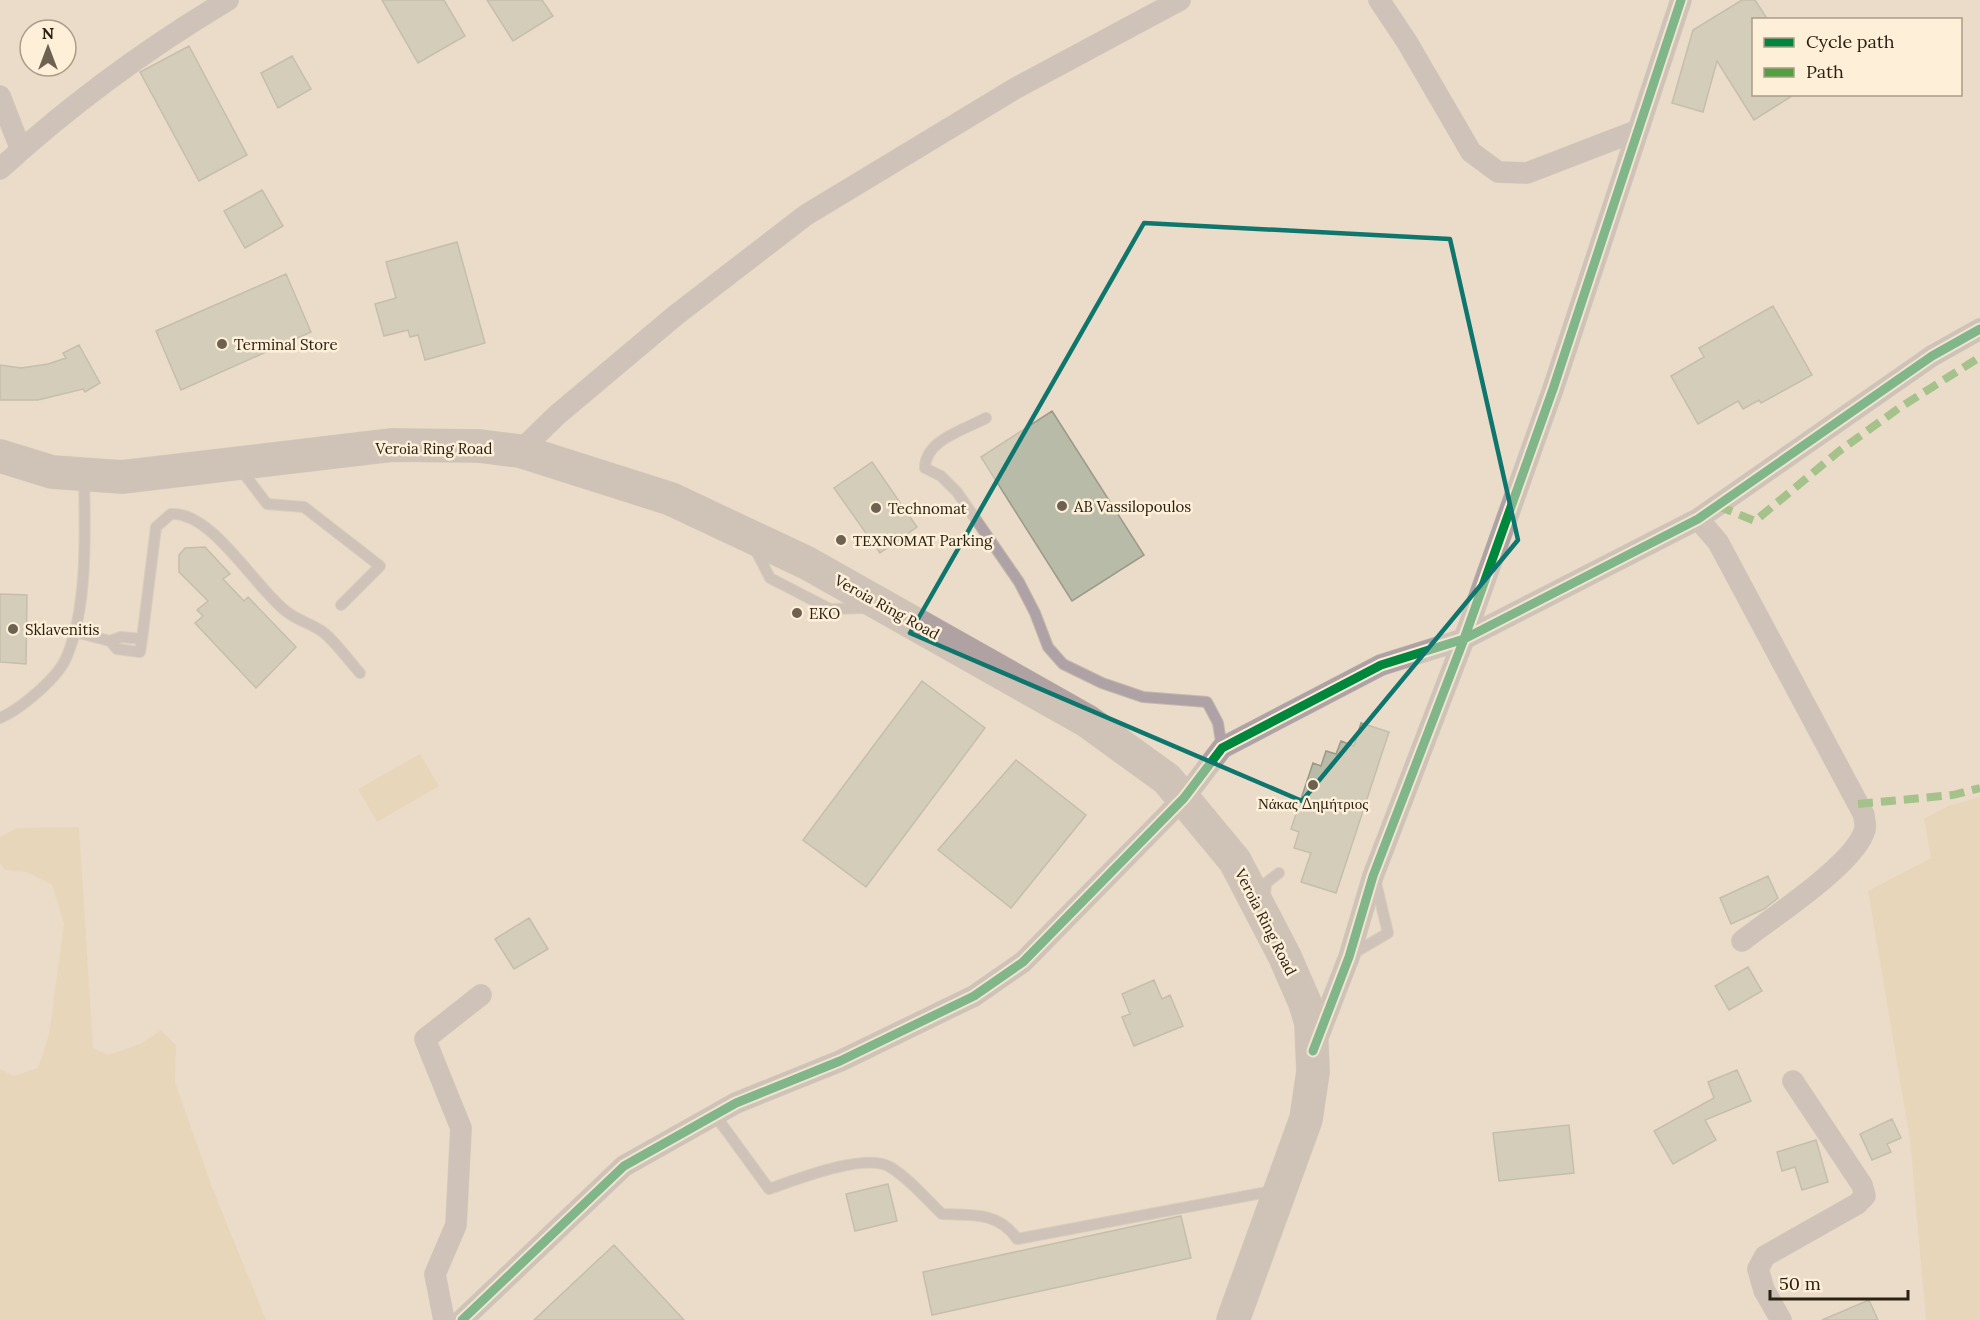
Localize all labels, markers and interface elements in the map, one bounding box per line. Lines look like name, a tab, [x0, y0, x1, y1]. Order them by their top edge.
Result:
north arrow	[18, 18, 78, 78]
legend	[1752, 18, 1962, 96]
text: N	[42, 23, 54, 43]
text: Cycle path	[1806, 30, 1895, 53]
text: Path	[1806, 60, 1844, 83]
place label: Terminal Store	[234, 335, 338, 354]
marker: Terminal Store	[215, 337, 229, 351]
street label: Verοia Ring Road	[374, 439, 493, 458]
place label: AB Vassilopoulos	[1073, 497, 1191, 516]
place label: Technomat	[888, 499, 967, 518]
marker: AB Vassilopoulos	[1055, 499, 1069, 513]
marker: Technomat	[869, 501, 883, 515]
place label: ΤΕΧΝΟΜΑΤ Parking	[853, 531, 993, 550]
marker: ΤΕΧΝΟΜΑΤ Parking	[834, 533, 848, 547]
street label: Verοia Ring Road	[830, 570, 943, 644]
place label: EKO	[809, 604, 840, 623]
marker: EKO	[790, 606, 804, 620]
place label: Sklavenitis	[25, 620, 99, 639]
marker: Sklavenitis	[6, 622, 20, 636]
marker: Νάκας Δημήτριος	[1306, 778, 1320, 792]
place label: Νάκας Δημήτριος	[1258, 794, 1368, 813]
street label: Verοia Ring Road	[1231, 865, 1301, 978]
scale bar	[1770, 1263, 1908, 1301]
text: 50 m	[1779, 1272, 1821, 1295]

